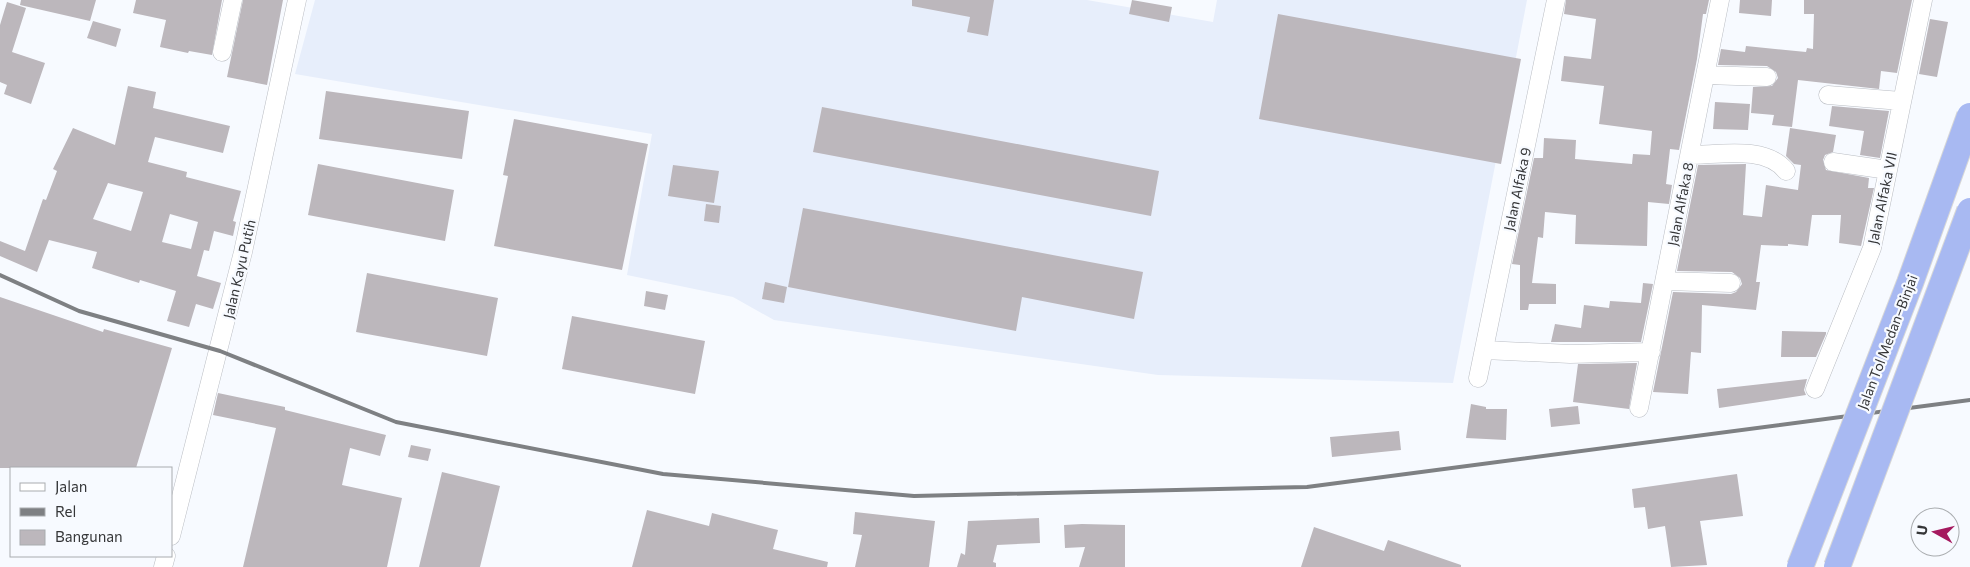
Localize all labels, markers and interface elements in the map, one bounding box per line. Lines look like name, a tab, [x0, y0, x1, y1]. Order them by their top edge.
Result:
street label: Jalan Alfaka 9	[1500, 146, 1534, 232]
street label: Jalan Alfaka VII	[1864, 150, 1900, 246]
street label: Jalan Alfaka 8	[1664, 161, 1696, 247]
street label: Jalan Kayu Putih	[219, 218, 259, 320]
street label: Jalan Tol Medan–Binjai	[1853, 272, 1921, 412]
legend	[10, 467, 172, 557]
text: Jalan	[55, 477, 87, 495]
text: Rel	[55, 502, 76, 520]
north arrow	[1910, 507, 1960, 557]
text: U	[1913, 524, 1931, 536]
text: Bangunan	[55, 527, 123, 545]

